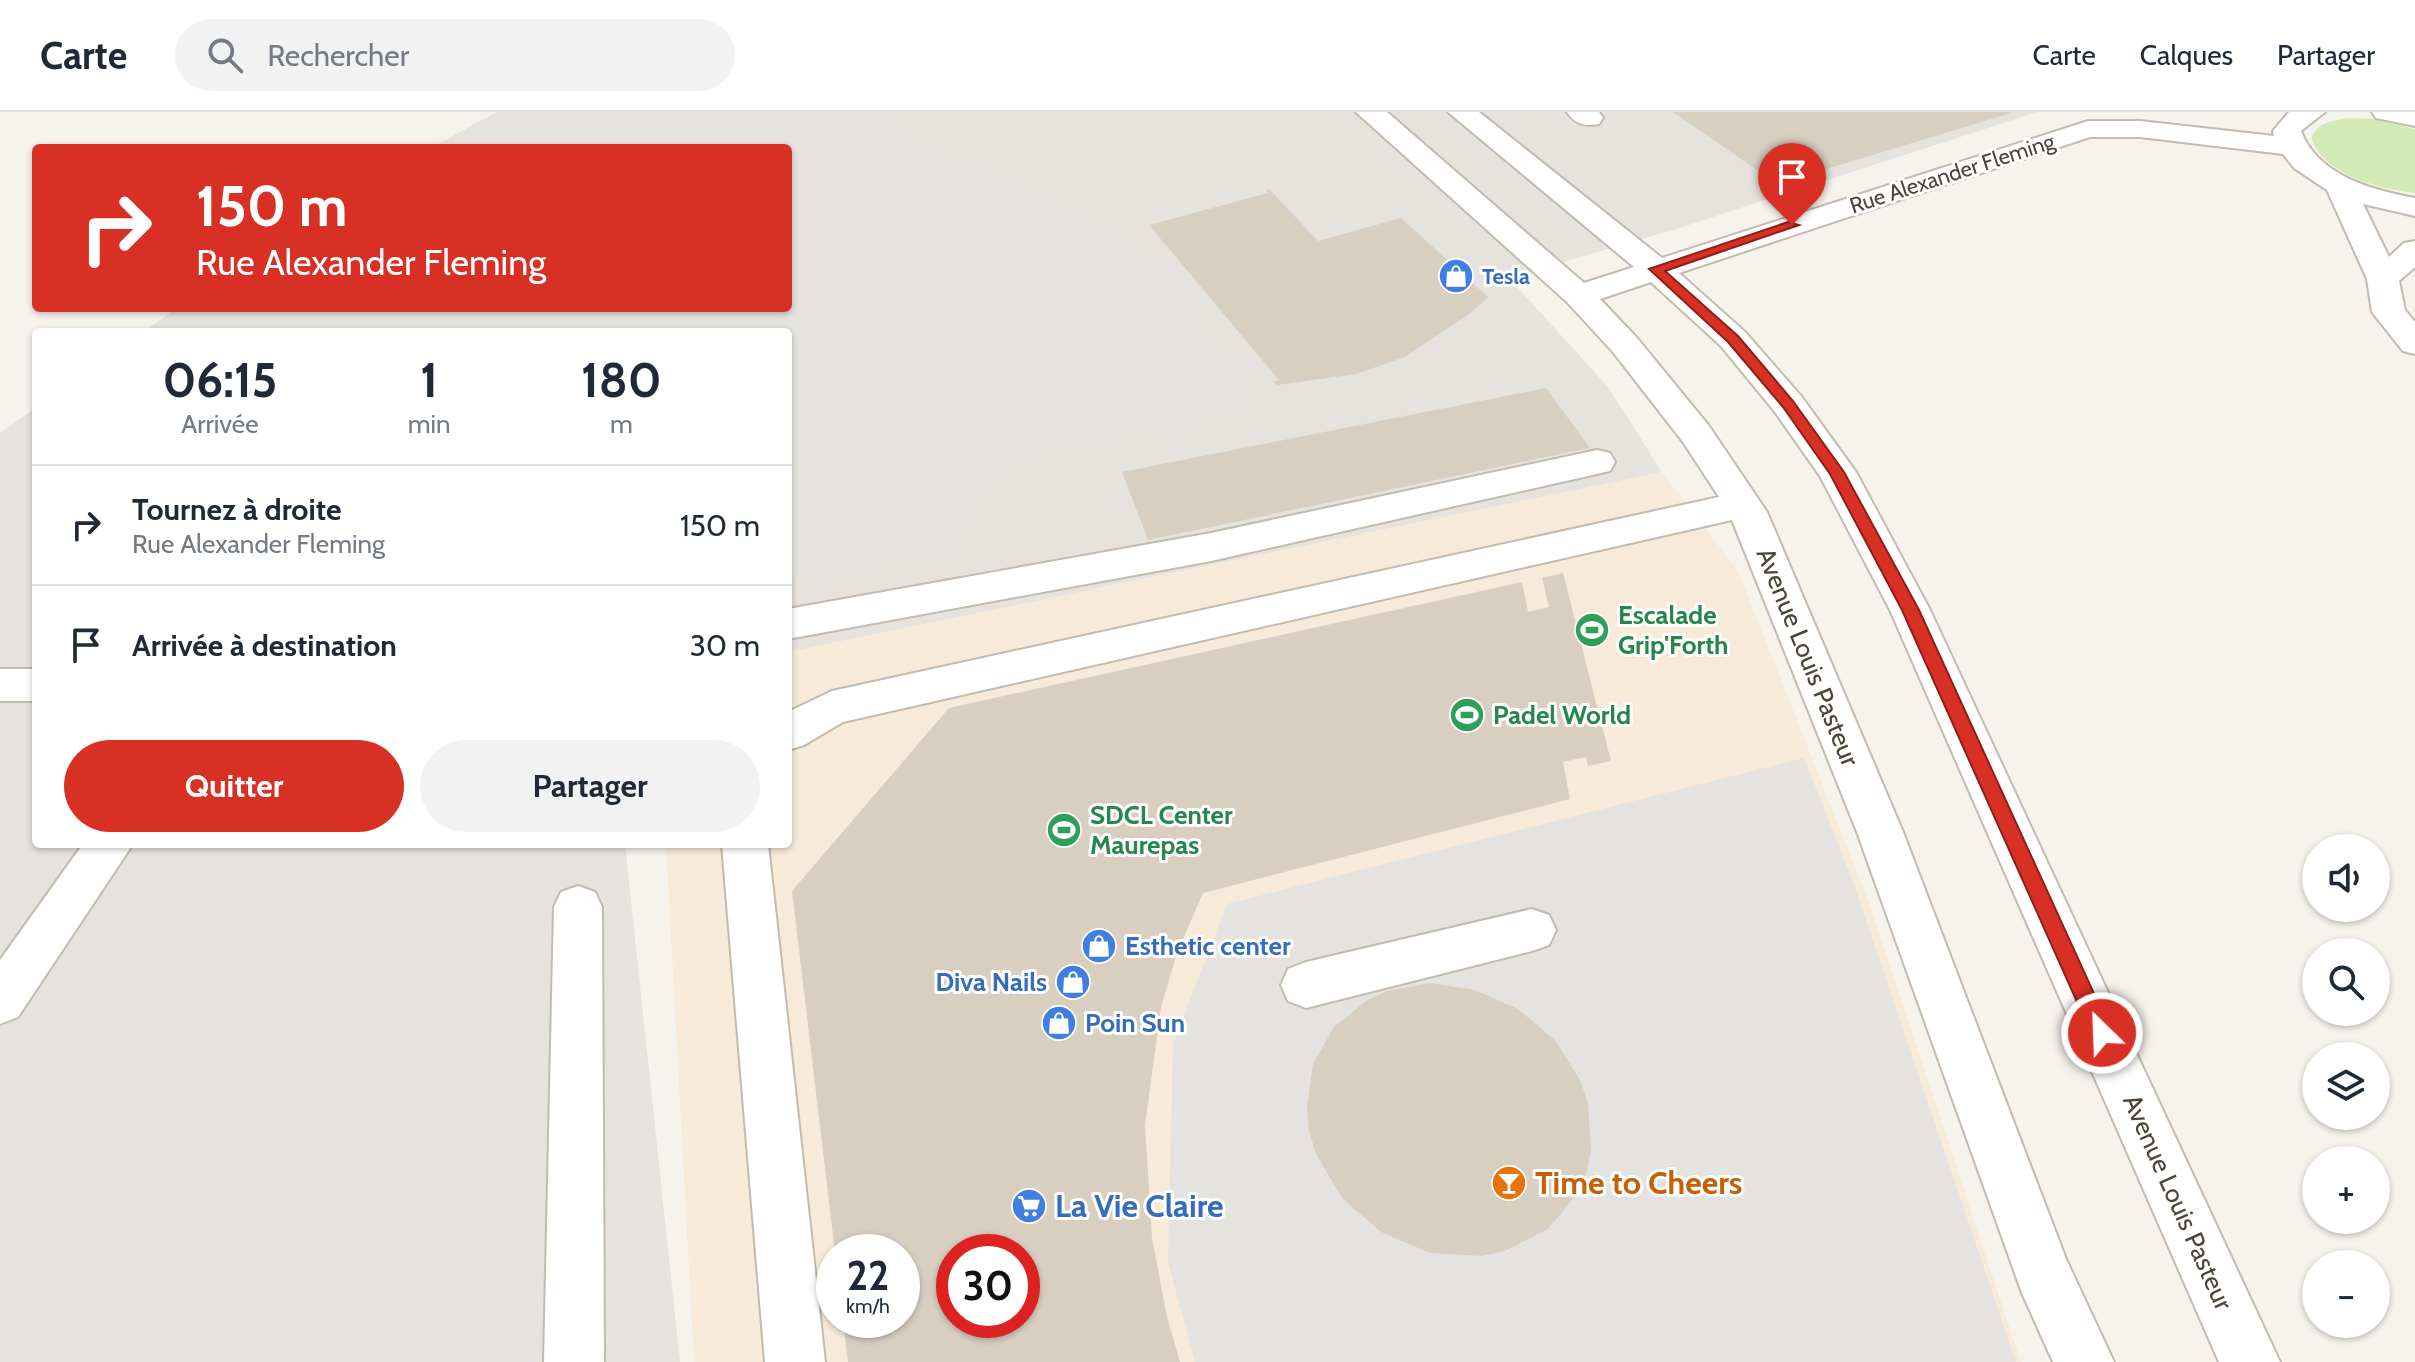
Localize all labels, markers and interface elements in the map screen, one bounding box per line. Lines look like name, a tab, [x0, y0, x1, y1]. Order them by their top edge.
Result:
search box	[175, 19, 735, 91]
text: Carte	[40, 32, 127, 79]
icon: search	[203, 33, 247, 77]
text: Rechercher	[267, 37, 409, 74]
text: Carte	[2033, 38, 2096, 72]
text: Calques	[2140, 38, 2233, 72]
text: Partager	[2277, 38, 2375, 72]
street label: Rue Alexander Fleming	[1846, 127, 2059, 219]
pin	[1758, 143, 1826, 225]
icon: arrive	[1770, 155, 1814, 199]
text: 150 m	[196, 172, 348, 240]
icon: right	[64, 176, 168, 280]
text: Rue Alexander Fleming	[196, 240, 546, 284]
shop icon: Tesla	[1437, 257, 1475, 295]
place label: Tesla	[1482, 263, 1530, 290]
text: 06:15	[162, 351, 277, 409]
text: 1	[420, 351, 438, 409]
text: 180	[581, 351, 662, 409]
text: Arrivée	[181, 408, 258, 440]
text: min	[408, 408, 451, 440]
text: m	[610, 408, 633, 440]
text: Tournez à droite	[132, 491, 341, 528]
icon: right	[64, 503, 108, 547]
text: 150 m	[680, 507, 760, 544]
text: Rue Alexander Fleming	[132, 528, 385, 560]
street label: Avenue Louis Pasteur	[1750, 543, 1867, 772]
place label: Escalade Grip'Forth	[1618, 599, 1728, 661]
sports icon: Escalade Grip'Forth	[1573, 611, 1611, 649]
icon: arrive	[64, 623, 108, 667]
text: Arrivée à destination	[132, 627, 397, 664]
text: 30 m	[690, 627, 760, 664]
sports icon: Padel World	[1448, 696, 1486, 734]
place label: Padel World	[1493, 699, 1631, 731]
button: Quitter	[64, 740, 404, 832]
button: Partager	[420, 740, 760, 832]
place label: SDCL Center Maurepas	[1090, 799, 1233, 861]
sports icon: SDCL Center Maurepas	[1045, 811, 1083, 849]
map controls	[2302, 834, 2390, 1338]
button: sound	[2302, 834, 2390, 922]
shop icon: Esthetic center	[1080, 927, 1118, 965]
place label: Esthetic center	[1125, 930, 1291, 962]
button: search	[2302, 938, 2390, 1026]
shop icon: Diva Nails	[1054, 963, 1092, 1001]
place label: Diva Nails	[936, 966, 1047, 998]
position arrow	[2060, 991, 2144, 1075]
shop icon: Poin Sun	[1040, 1004, 1078, 1042]
place label: Poin Sun	[1085, 1007, 1185, 1039]
button: layers	[2302, 1042, 2390, 1130]
street label: Avenue Louis Pasteur	[2116, 1089, 2240, 1315]
button: +	[2302, 1146, 2390, 1234]
place label: Time to Cheers	[1535, 1163, 1742, 1202]
bar icon: Time to Cheers	[1490, 1164, 1528, 1202]
place label: La Vie Claire	[1055, 1186, 1223, 1225]
supermarket icon: La Vie Claire	[1010, 1187, 1048, 1225]
speed limit sign: 30	[936, 1234, 1040, 1338]
button: −	[2302, 1250, 2390, 1338]
text: 22	[847, 1251, 889, 1300]
text: km/h	[846, 1294, 890, 1318]

